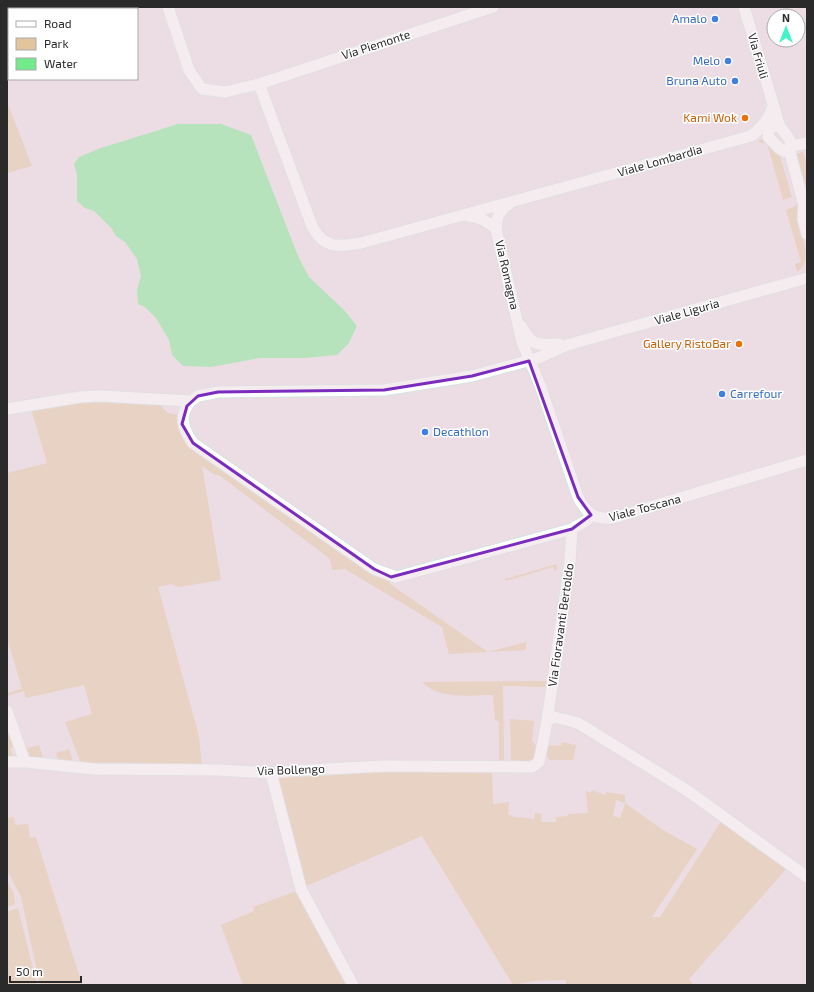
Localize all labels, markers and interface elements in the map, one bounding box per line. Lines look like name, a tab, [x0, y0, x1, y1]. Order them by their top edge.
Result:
legend	[8, 8, 138, 80]
north arrow	[766, 8, 806, 48]
place label: Amalo	[672, 11, 707, 25]
text: N	[782, 11, 790, 24]
marker: Amalo	[710, 14, 720, 24]
text: Road	[44, 16, 72, 30]
street label: Via Piemonte	[340, 26, 412, 62]
street label: Via Friuli	[746, 31, 772, 80]
text: Park	[44, 36, 69, 50]
place label: Melo	[693, 53, 720, 67]
text: Water	[44, 56, 78, 70]
marker: Melo	[723, 56, 733, 66]
place label: Bruna Auto	[666, 73, 727, 87]
marker: Bruna Auto	[730, 76, 740, 86]
place label: Kami Wok	[683, 110, 737, 124]
marker: Kami Wok	[740, 113, 750, 123]
street label: Viale Lombardia	[616, 141, 704, 179]
street label: Via Romagna	[493, 239, 523, 311]
street label: Viale Liguria	[653, 295, 721, 327]
place label: Gallery RistoBar	[643, 336, 731, 350]
marker: Gallery RistoBar	[734, 339, 744, 349]
place label: Carrefour	[730, 386, 782, 400]
marker: Carrefour	[717, 389, 727, 399]
place label: Decathlon	[433, 424, 489, 438]
marker: Decathlon	[420, 427, 430, 437]
street label: Viale Toscana	[607, 491, 682, 523]
street label: Via Fioravanti Bertoldo	[544, 562, 576, 688]
street label: Via Bollengo	[257, 761, 325, 777]
scale bar	[10, 958, 81, 984]
text: 50 m	[16, 964, 43, 978]

